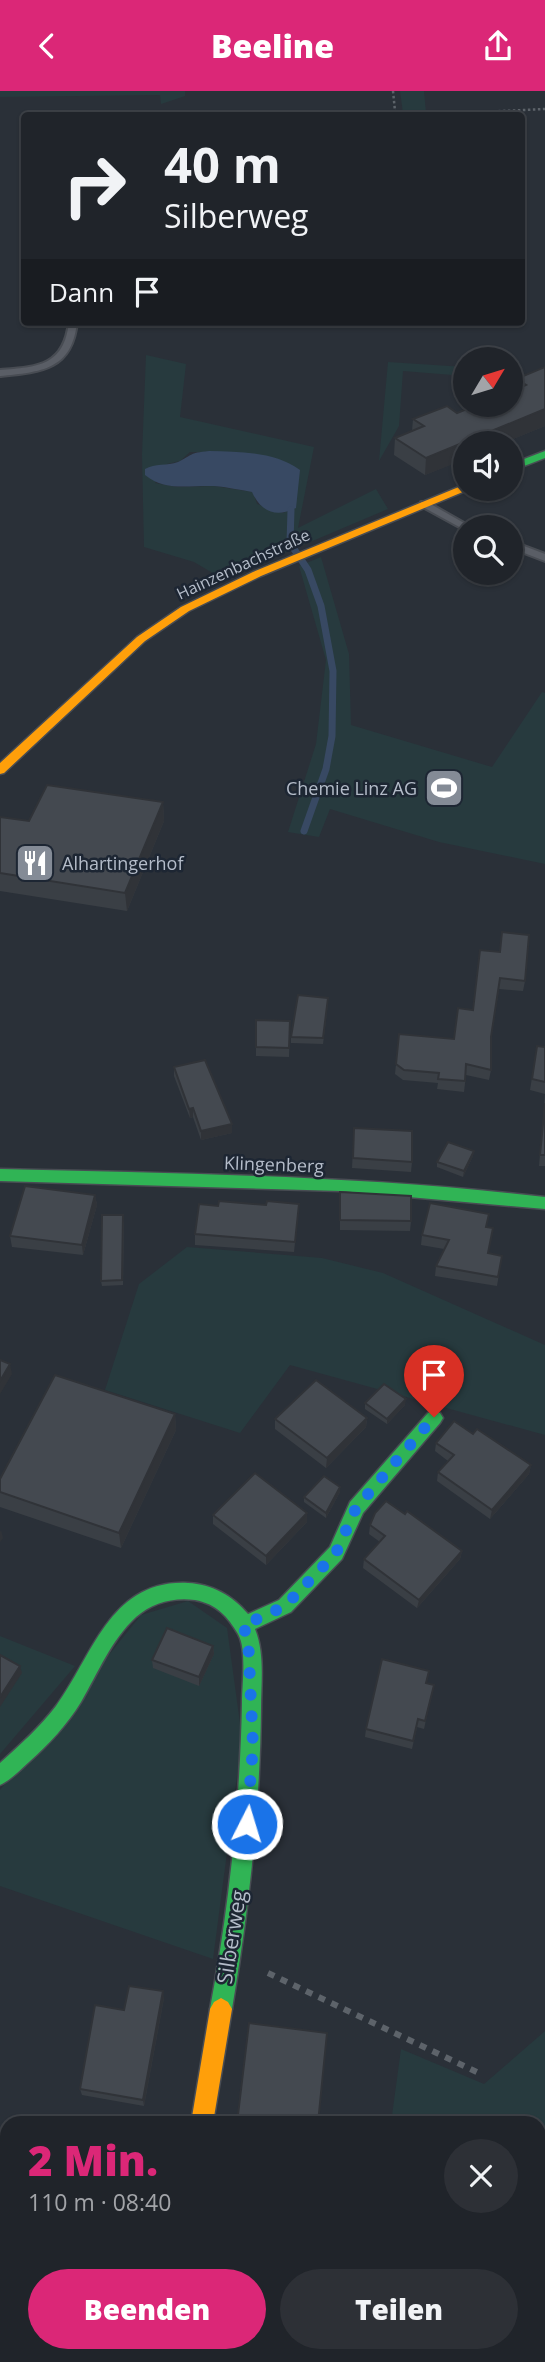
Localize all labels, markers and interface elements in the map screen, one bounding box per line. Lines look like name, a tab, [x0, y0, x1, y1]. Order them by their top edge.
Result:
text: Beeline	[211, 24, 334, 67]
icon: back	[28, 27, 66, 65]
icon: share	[479, 27, 517, 65]
text: 40 m	[164, 131, 281, 197]
icon: right	[49, 140, 140, 231]
text: Silberweg	[164, 194, 308, 237]
icon: arrive	[128, 273, 166, 311]
text: Dann	[49, 274, 114, 310]
north arrow	[453, 347, 523, 417]
map controls	[453, 347, 523, 585]
button: sound	[453, 431, 523, 501]
button: search	[453, 515, 523, 585]
street label: Hainzenbachstraße	[173, 523, 313, 605]
sports icon: Chemie Linz AG	[423, 767, 465, 809]
place label: Chemie Linz AG	[286, 776, 417, 800]
restaurant icon: Alhartingerhof	[14, 842, 56, 884]
place label: Alhartingerhof	[62, 851, 184, 875]
street label: Klingenberg	[223, 1150, 325, 1178]
pin	[404, 1345, 464, 1417]
icon: arrive	[415, 1356, 453, 1394]
position arrow	[210, 1787, 284, 1861]
street label: Silberweg	[210, 1888, 252, 1986]
text: 2 Min.	[28, 2131, 158, 2188]
button: close	[444, 2139, 518, 2213]
text: 110 m · 08:40	[28, 2186, 171, 2218]
button: Beenden	[28, 2269, 266, 2349]
button: Teilen	[280, 2269, 518, 2349]

